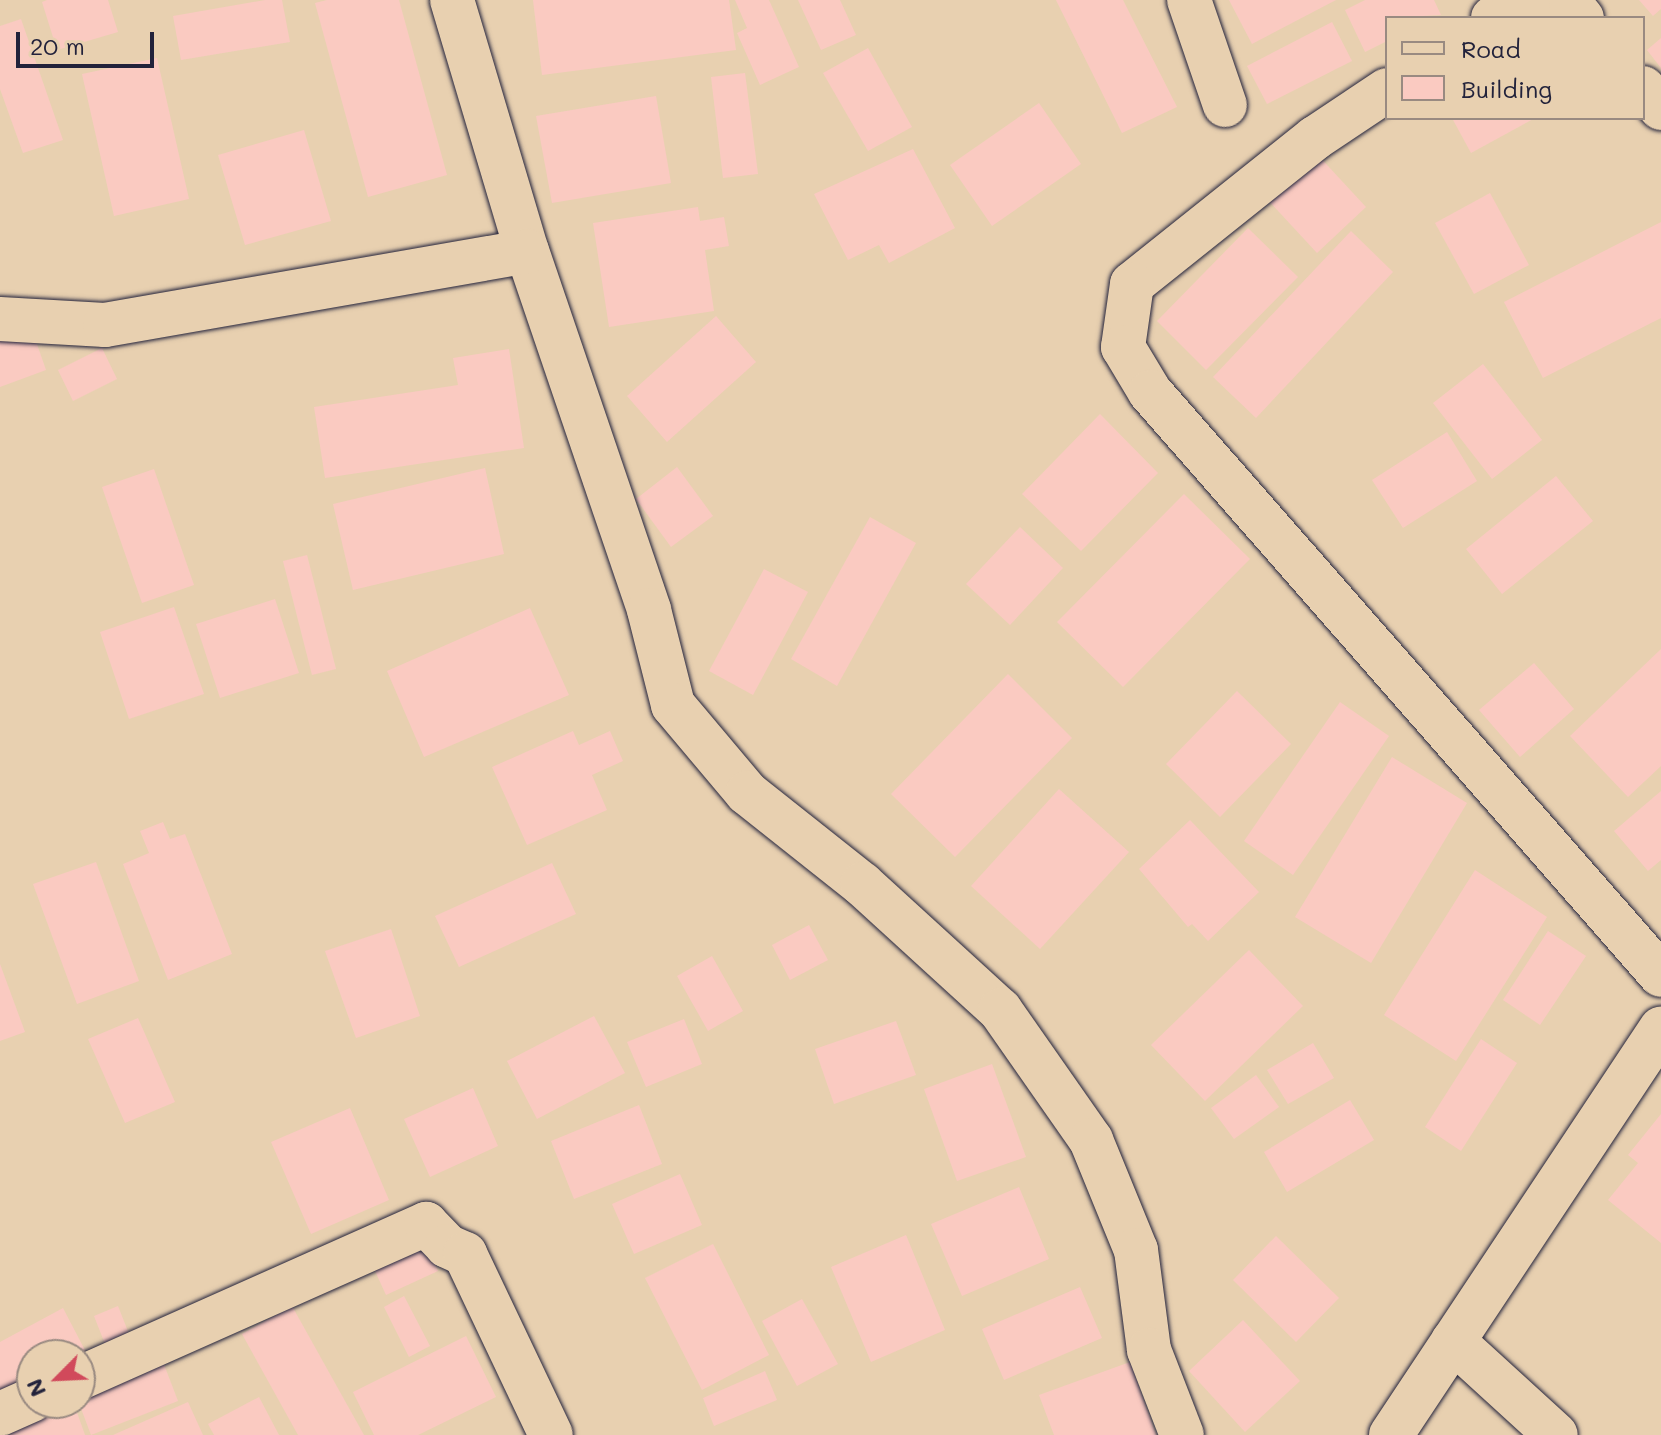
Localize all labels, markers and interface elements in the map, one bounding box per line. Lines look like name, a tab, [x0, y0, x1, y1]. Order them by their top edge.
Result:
scale bar	[20, 16, 158, 66]
legend	[1385, 16, 1645, 120]
text: 20 m	[30, 30, 85, 61]
text: Road	[1461, 33, 1521, 64]
text: Building	[1461, 73, 1552, 104]
north arrow	[16, 1339, 96, 1419]
text: N	[19, 1375, 52, 1402]

